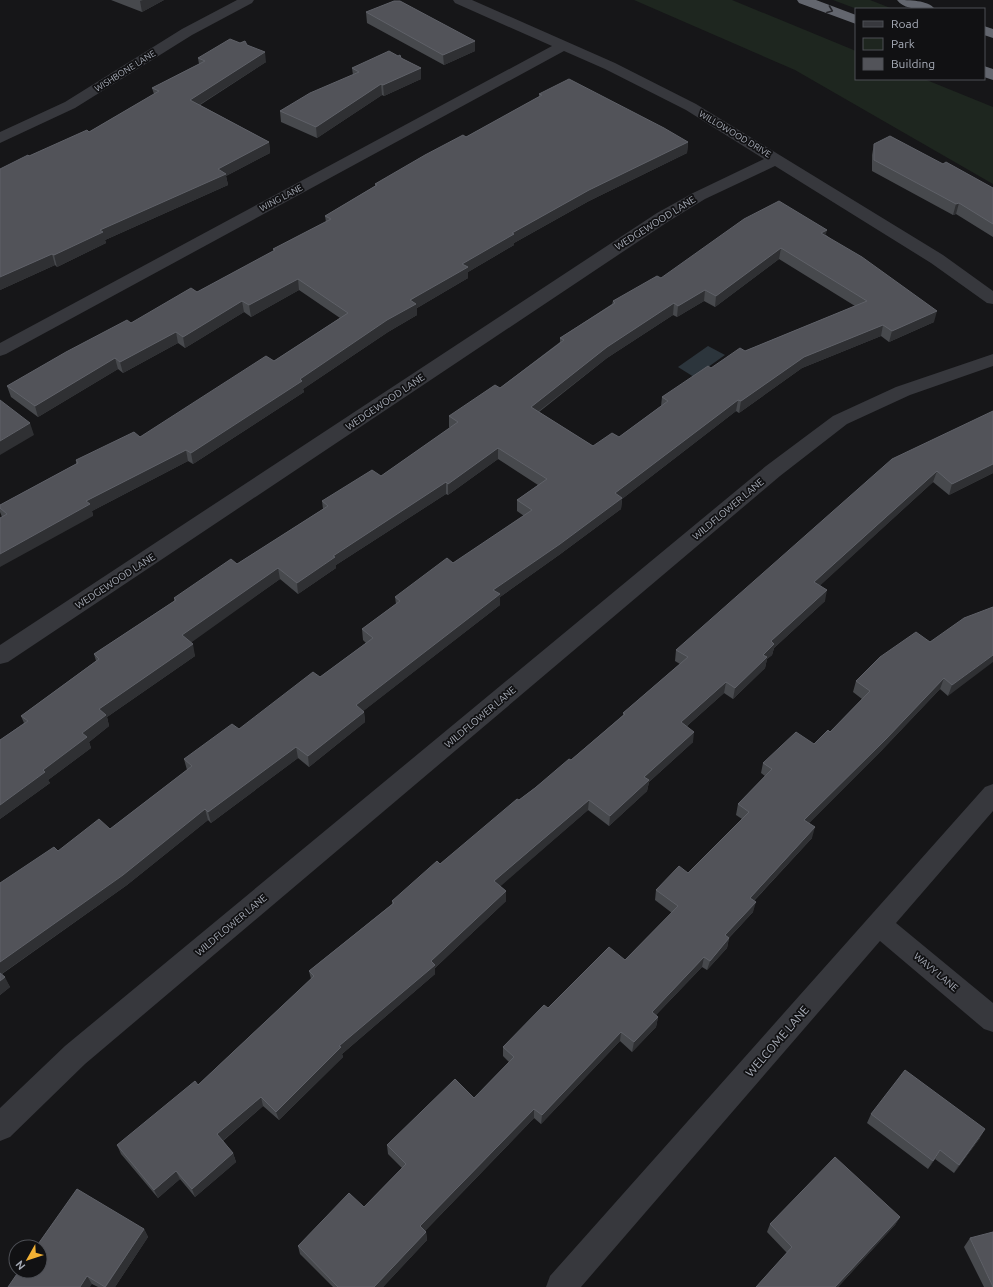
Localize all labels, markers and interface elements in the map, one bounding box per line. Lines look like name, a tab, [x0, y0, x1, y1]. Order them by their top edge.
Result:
one-way arrow	[825, 5, 833, 13]
legend	[855, 8, 985, 80]
text: Road	[891, 17, 919, 30]
text: Park	[891, 37, 915, 50]
street label: WISHBONE LANE	[93, 48, 157, 94]
text: Building	[891, 57, 935, 70]
street label: WILLOWOOD DRIVE	[697, 109, 773, 159]
street label: WING LANE	[258, 182, 304, 214]
street label: WEDGEWOOD LANE	[613, 194, 698, 252]
street label: WEDGEWOOD LANE	[343, 371, 427, 433]
street label: WILDFLOWER LANE	[690, 476, 766, 542]
street label: WEDGEWOOD LANE	[73, 551, 157, 611]
street label: WILDFLOWER LANE	[442, 684, 518, 750]
street label: WILDFLOWER LANE	[193, 892, 269, 958]
street label: WAVY LANE	[912, 950, 961, 994]
street label: WELCOME LANE	[743, 1003, 811, 1079]
north arrow	[8, 1239, 48, 1279]
text: N	[13, 1258, 27, 1272]

